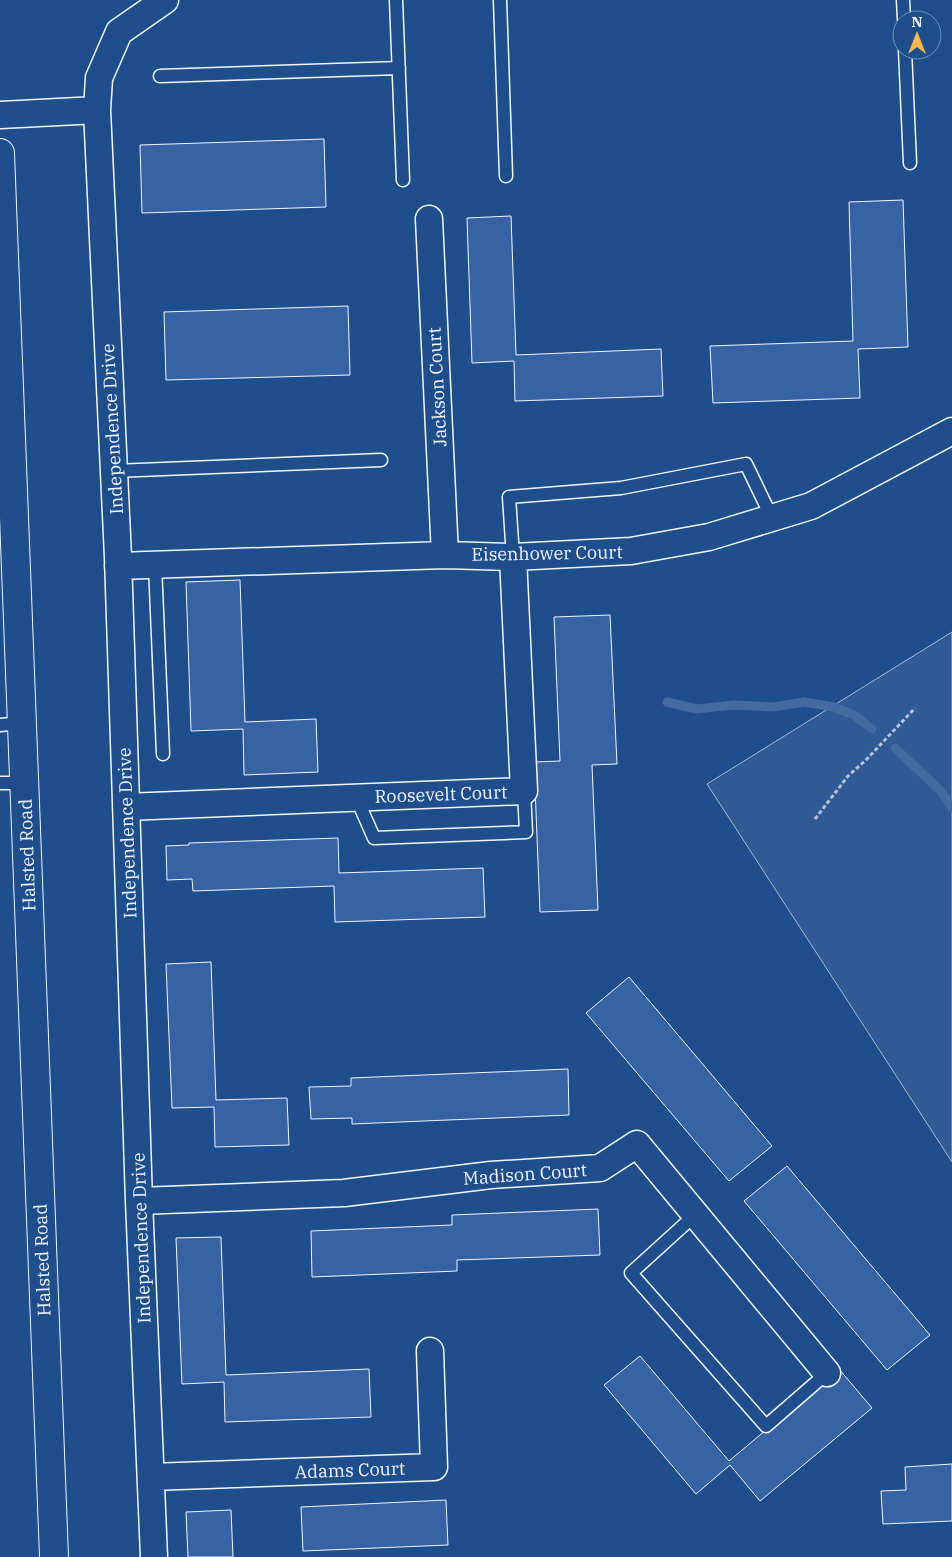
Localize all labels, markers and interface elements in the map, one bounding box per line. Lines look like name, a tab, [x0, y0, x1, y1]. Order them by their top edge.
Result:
north arrow	[892, 10, 942, 60]
text: N	[911, 13, 923, 31]
street label: Jackson Court	[422, 327, 452, 447]
street label: Independence Drive	[96, 343, 128, 515]
street label: Eisenhower Court	[471, 540, 623, 566]
street label: Independence Drive	[113, 747, 141, 919]
street label: Roosevelt Court	[374, 780, 508, 808]
street label: Halsted Road	[14, 798, 40, 912]
street label: Independence Drive	[127, 1152, 155, 1324]
street label: Madison Court	[462, 1158, 588, 1190]
street label: Halsted Road	[29, 1203, 55, 1317]
street label: Adams Court	[294, 1457, 406, 1483]

